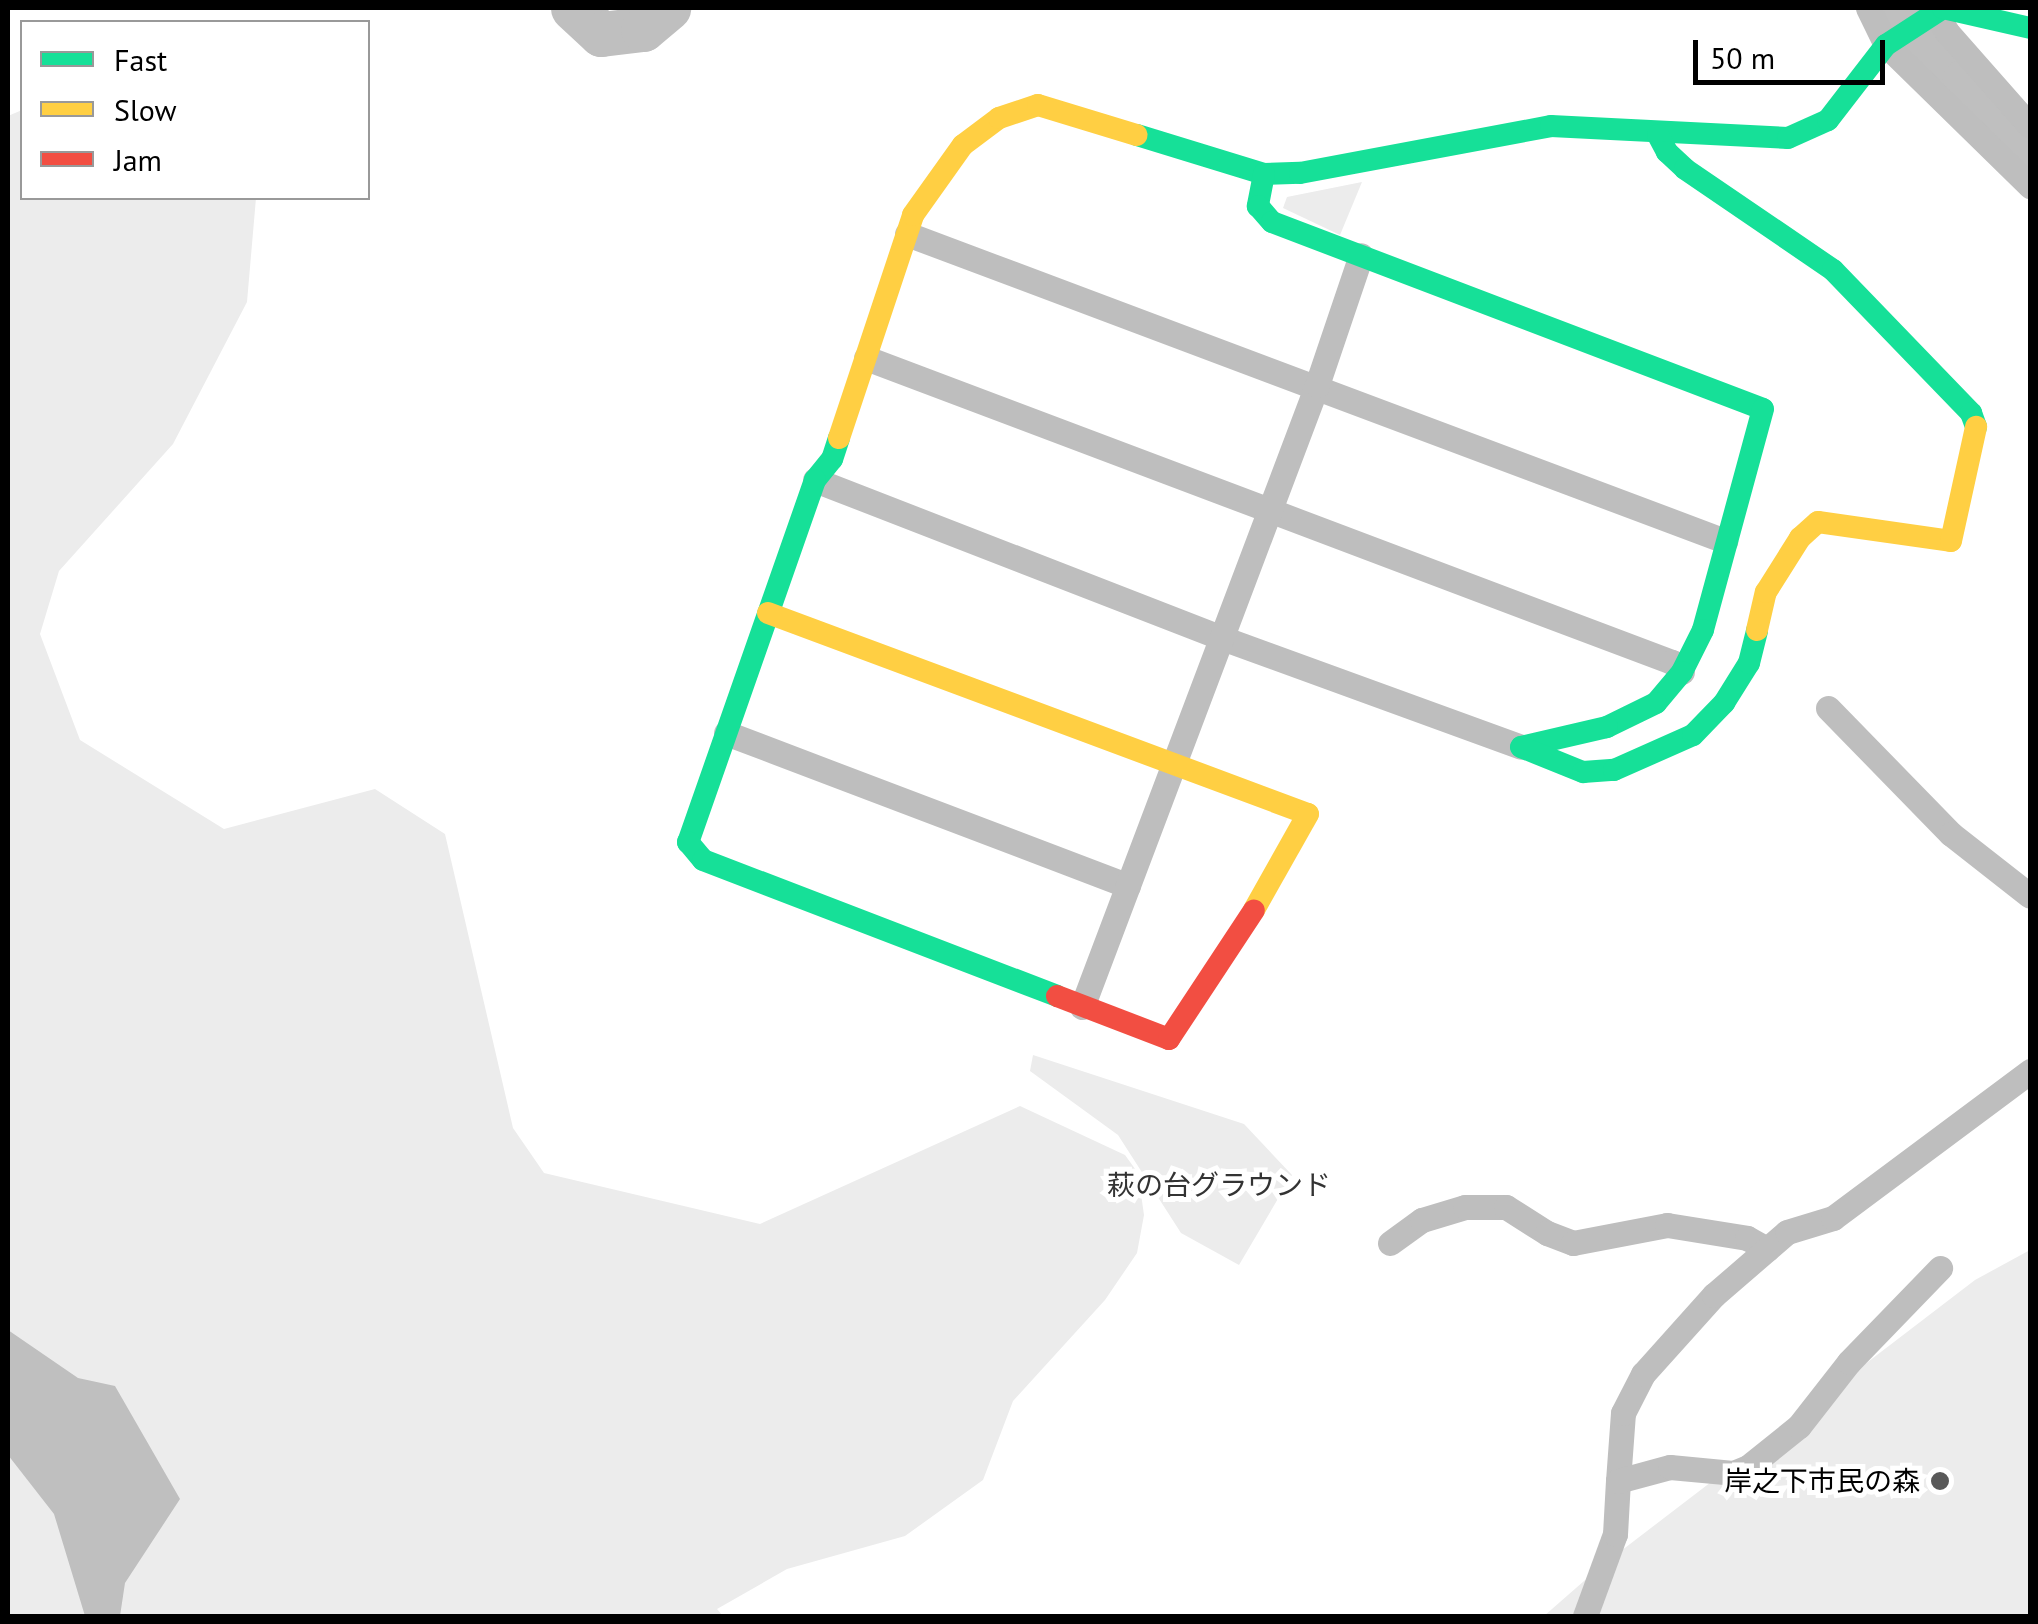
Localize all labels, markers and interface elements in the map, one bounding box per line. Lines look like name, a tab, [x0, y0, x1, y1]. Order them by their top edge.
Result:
legend	[20, 20, 370, 200]
scale bar	[1698, 20, 1890, 82]
text: 50 m	[1710, 38, 1775, 77]
text: Fast	[114, 40, 167, 79]
text: Slow	[114, 90, 177, 129]
text: Jam	[114, 140, 162, 179]
park label: 萩の台グラウンド	[1107, 1168, 1331, 1202]
place label: 岸之下市民の森	[1724, 1464, 1920, 1498]
marker: 岸之下市民の森	[1929, 1470, 1951, 1492]

